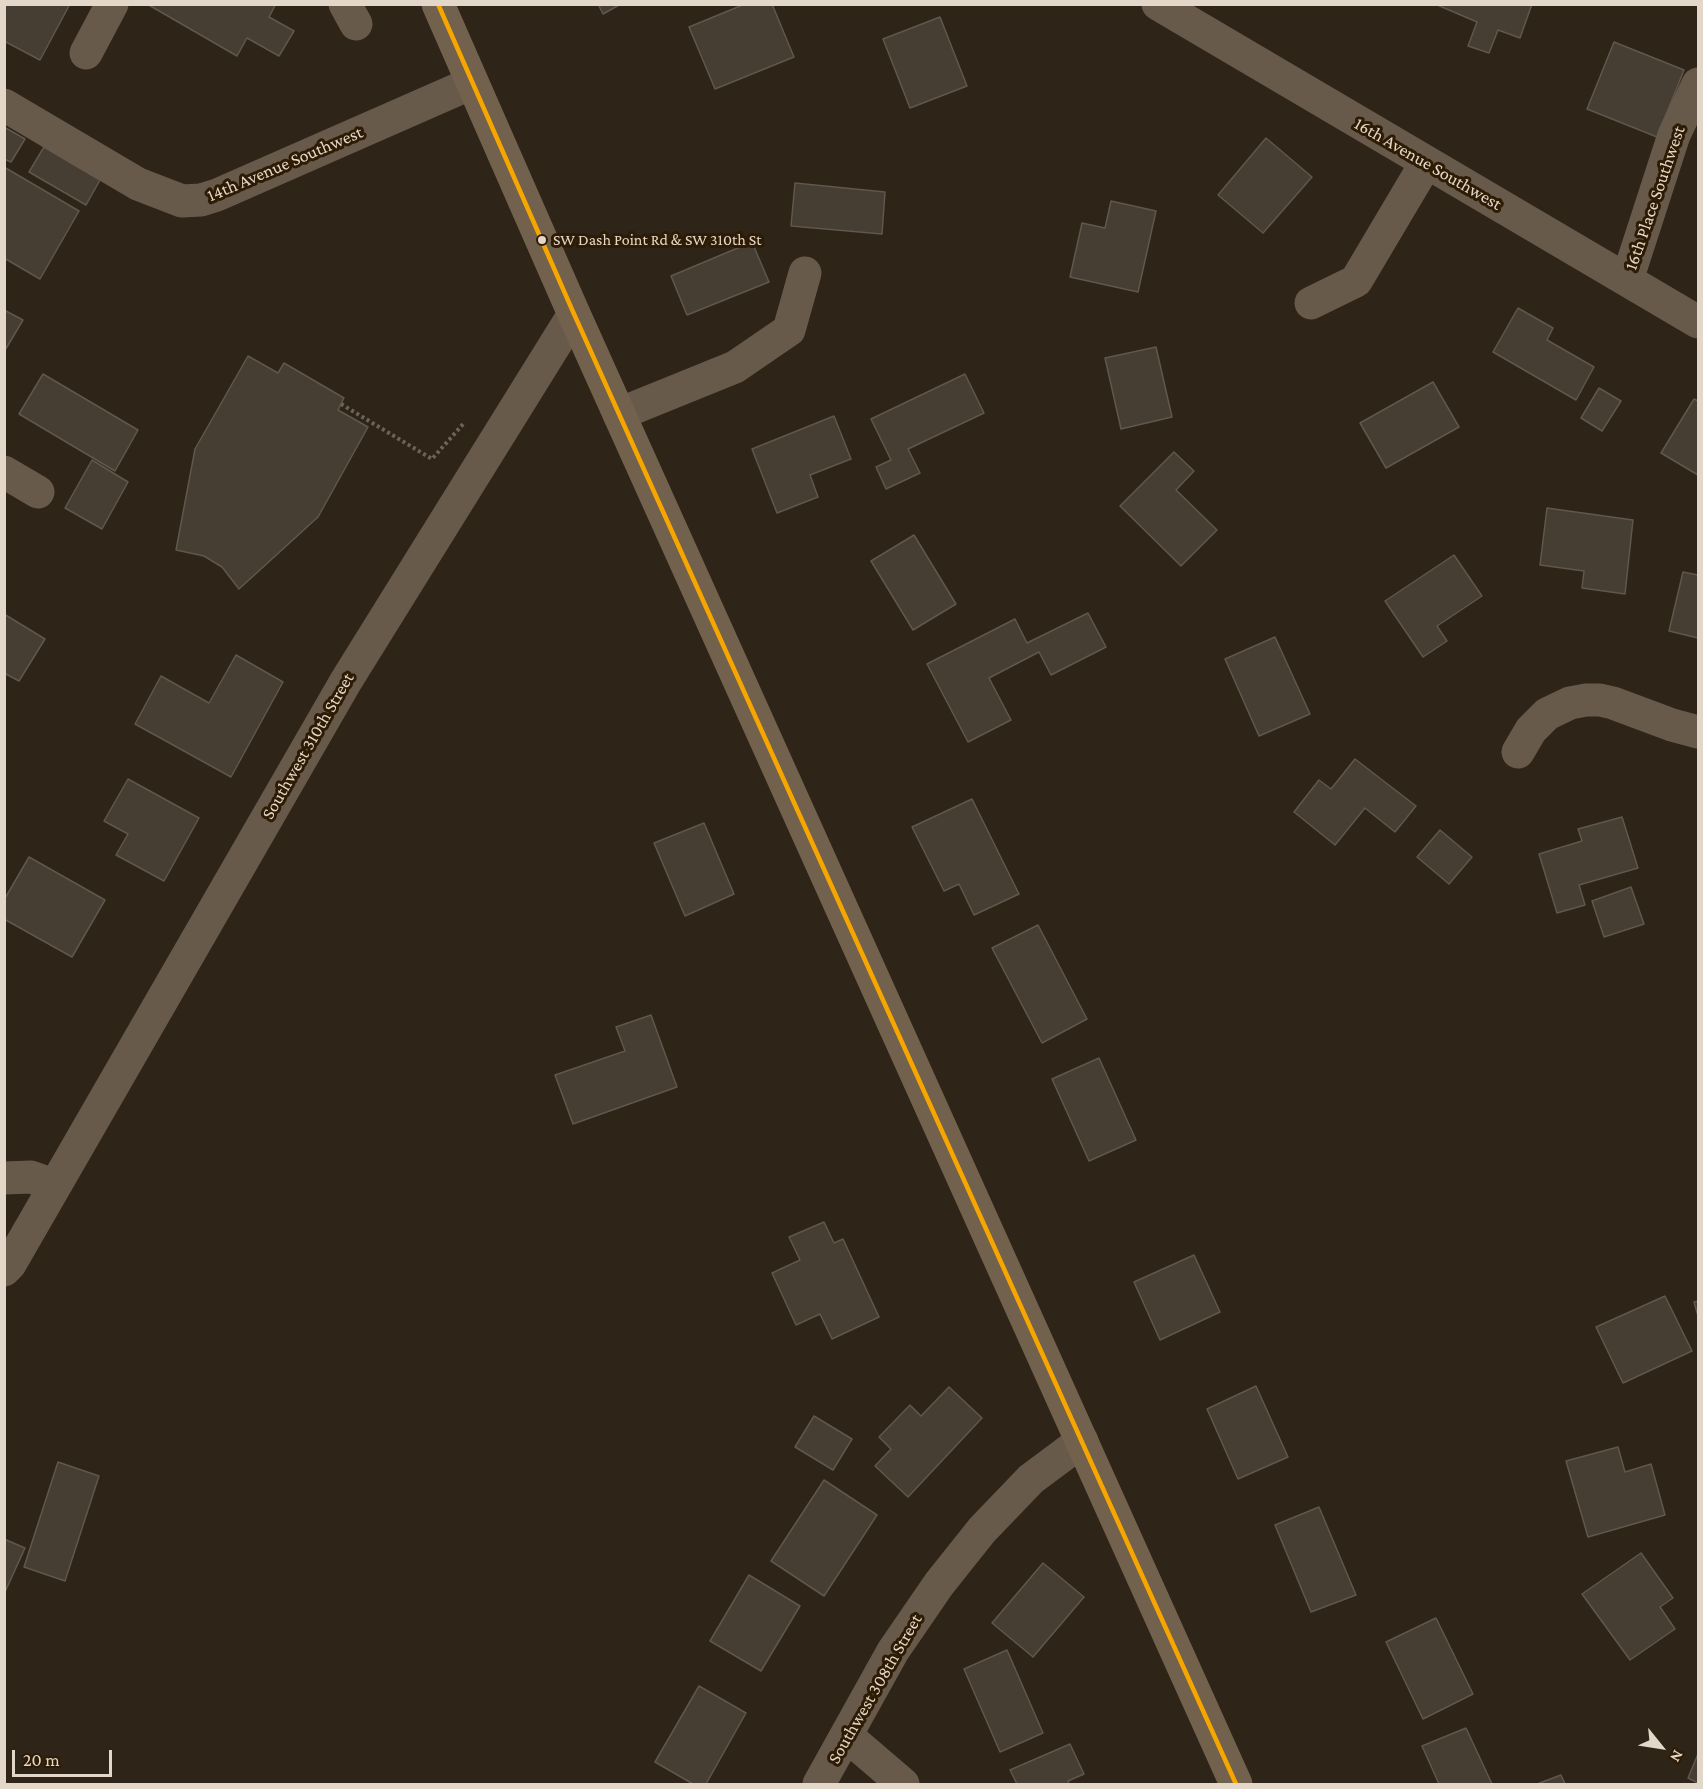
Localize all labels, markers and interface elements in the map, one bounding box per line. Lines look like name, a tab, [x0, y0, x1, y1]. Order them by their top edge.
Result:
street label: 16th Avenue Southwest	[1350, 113, 1506, 215]
street label: 14th Avenue Southwest	[204, 121, 366, 207]
street label: 16th Place Southwest	[1620, 123, 1690, 273]
place label: SW Dash Point Rd & SW 310th St	[553, 230, 762, 250]
marker: SW Dash Point Rd & SW 310th St	[536, 234, 548, 246]
street label: Southwest 310th Street	[257, 669, 359, 823]
street label: Southwest 308th Street	[823, 1610, 927, 1768]
north arrow	[1631, 1717, 1691, 1777]
scale bar	[15, 1738, 116, 1776]
text: N	[1667, 1747, 1687, 1765]
text: 20 m	[23, 1750, 60, 1770]

